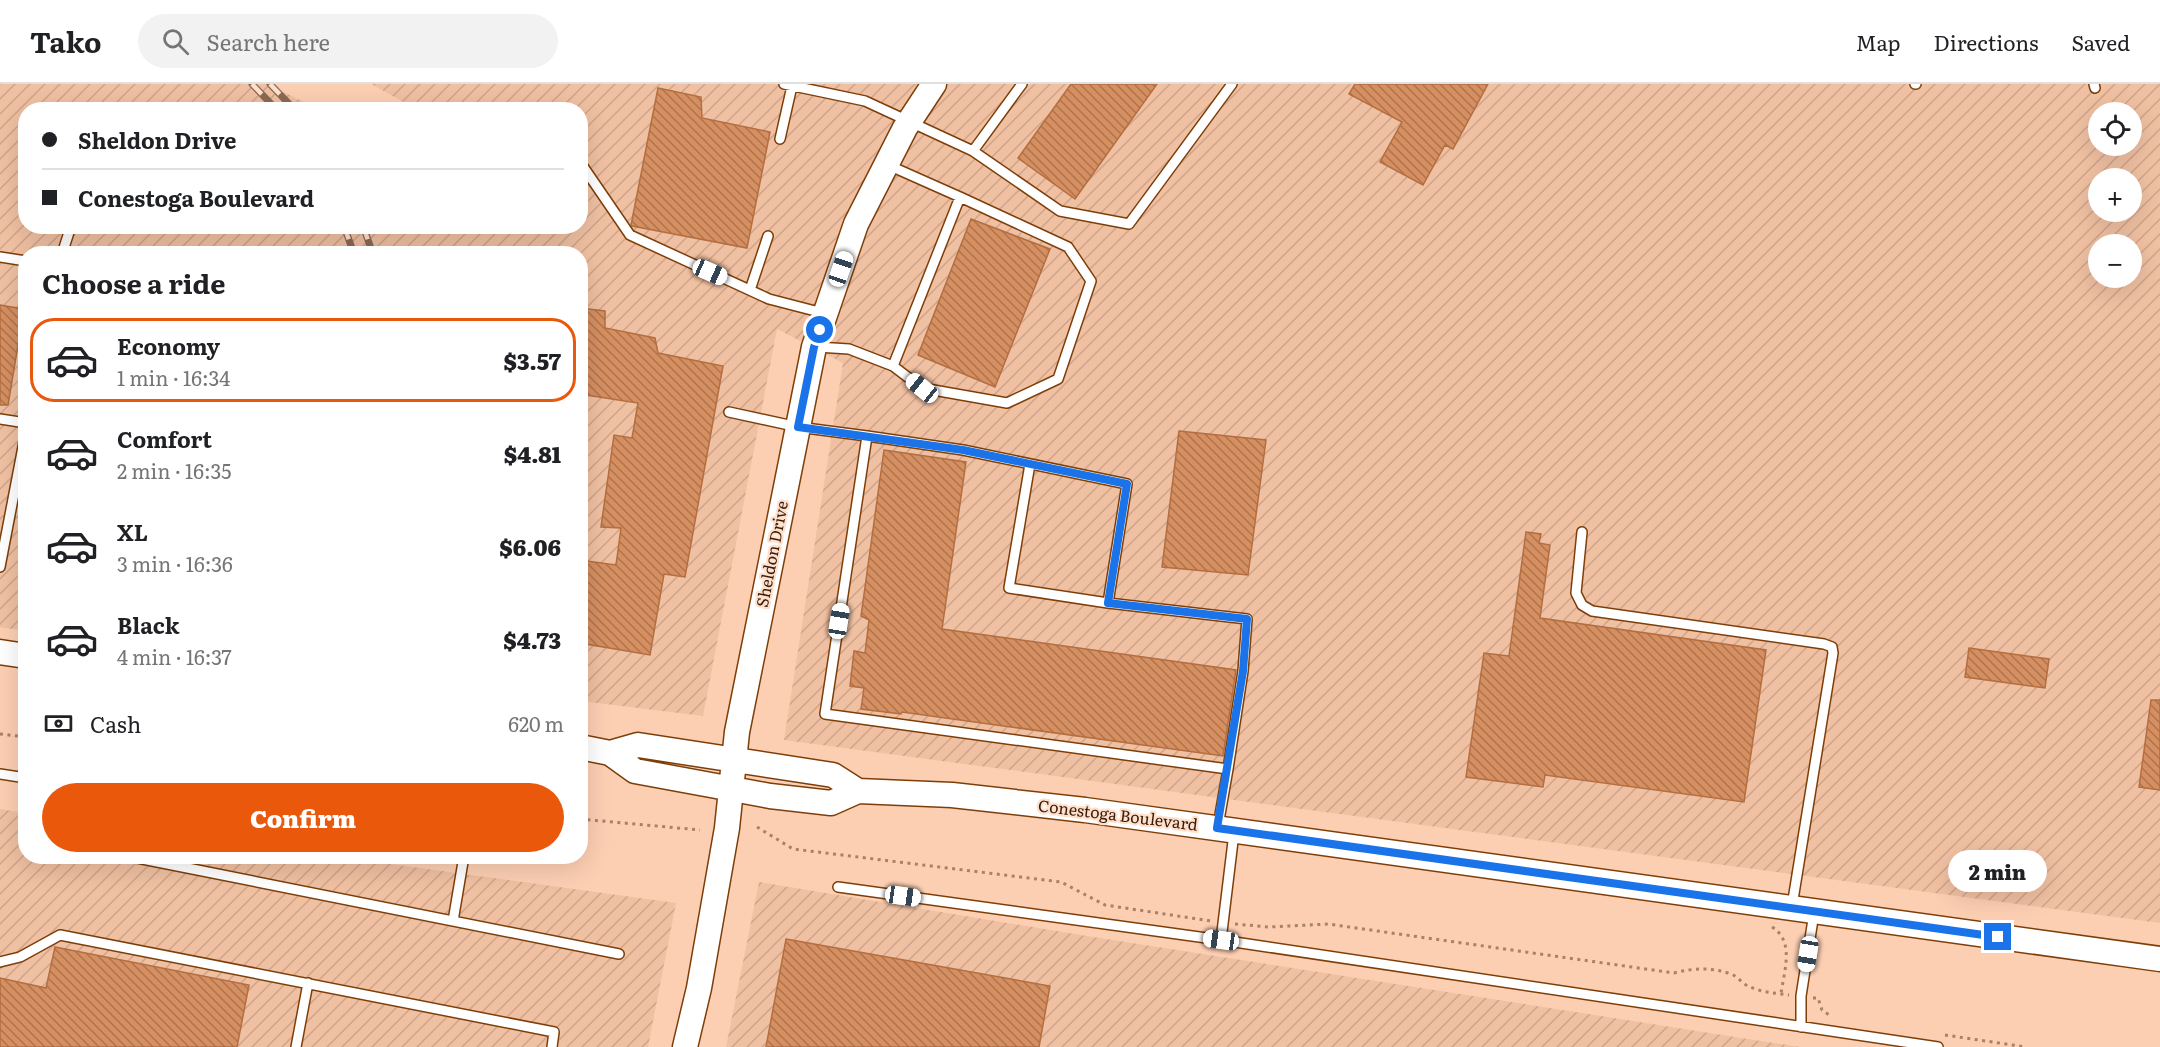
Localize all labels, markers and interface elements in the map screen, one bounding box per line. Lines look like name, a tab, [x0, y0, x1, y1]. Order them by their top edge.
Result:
search box	[138, 14, 558, 68]
text: Tako	[30, 20, 102, 62]
icon: search	[159, 25, 192, 58]
text: Search here	[207, 25, 330, 58]
text: Map	[1856, 26, 1901, 57]
text: Directions	[1934, 26, 2039, 57]
text: Saved	[2072, 26, 2130, 57]
map controls	[2088, 102, 2142, 288]
button: locate	[2088, 102, 2142, 156]
text: Sheldon Drive	[78, 123, 236, 156]
button: +	[2088, 168, 2142, 222]
text: Conestoga Boulevard	[78, 181, 314, 214]
button: −	[2088, 234, 2142, 288]
car	[827, 249, 855, 289]
car	[690, 256, 730, 288]
text: Choose a ride	[42, 262, 225, 302]
route start	[806, 316, 833, 343]
text: Economy	[117, 329, 220, 362]
icon: car	[45, 333, 99, 387]
text: $3.57	[504, 344, 561, 377]
text: 1 min · 16:34	[117, 362, 230, 392]
car	[902, 370, 942, 406]
text: Comfort	[117, 422, 212, 455]
icon: car	[45, 426, 99, 480]
text: $4.81	[504, 437, 561, 470]
text: 2 min · 16:35	[117, 455, 231, 485]
street label: Sheldon Drive	[749, 499, 793, 609]
text: XL	[117, 515, 148, 548]
icon: car	[45, 519, 99, 573]
text: $6.06	[499, 530, 561, 563]
text: 3 min · 16:36	[117, 548, 233, 578]
car	[827, 602, 851, 640]
text: Black	[117, 608, 179, 641]
icon: car	[45, 612, 99, 666]
text: $4.73	[503, 623, 561, 656]
text: 4 min · 16:37	[117, 641, 232, 671]
icon: cash	[42, 707, 75, 740]
text: Cash	[90, 707, 141, 740]
text: 620 m	[508, 708, 564, 738]
button: Confirm	[42, 783, 564, 852]
street label: Conestoga Boulevard	[1037, 792, 1199, 836]
callout: 2 min	[1948, 850, 2048, 892]
text: 2 min	[1969, 856, 2026, 886]
car	[884, 885, 922, 907]
route end	[1984, 923, 2011, 950]
car	[1202, 929, 1240, 951]
car	[1796, 935, 1820, 973]

